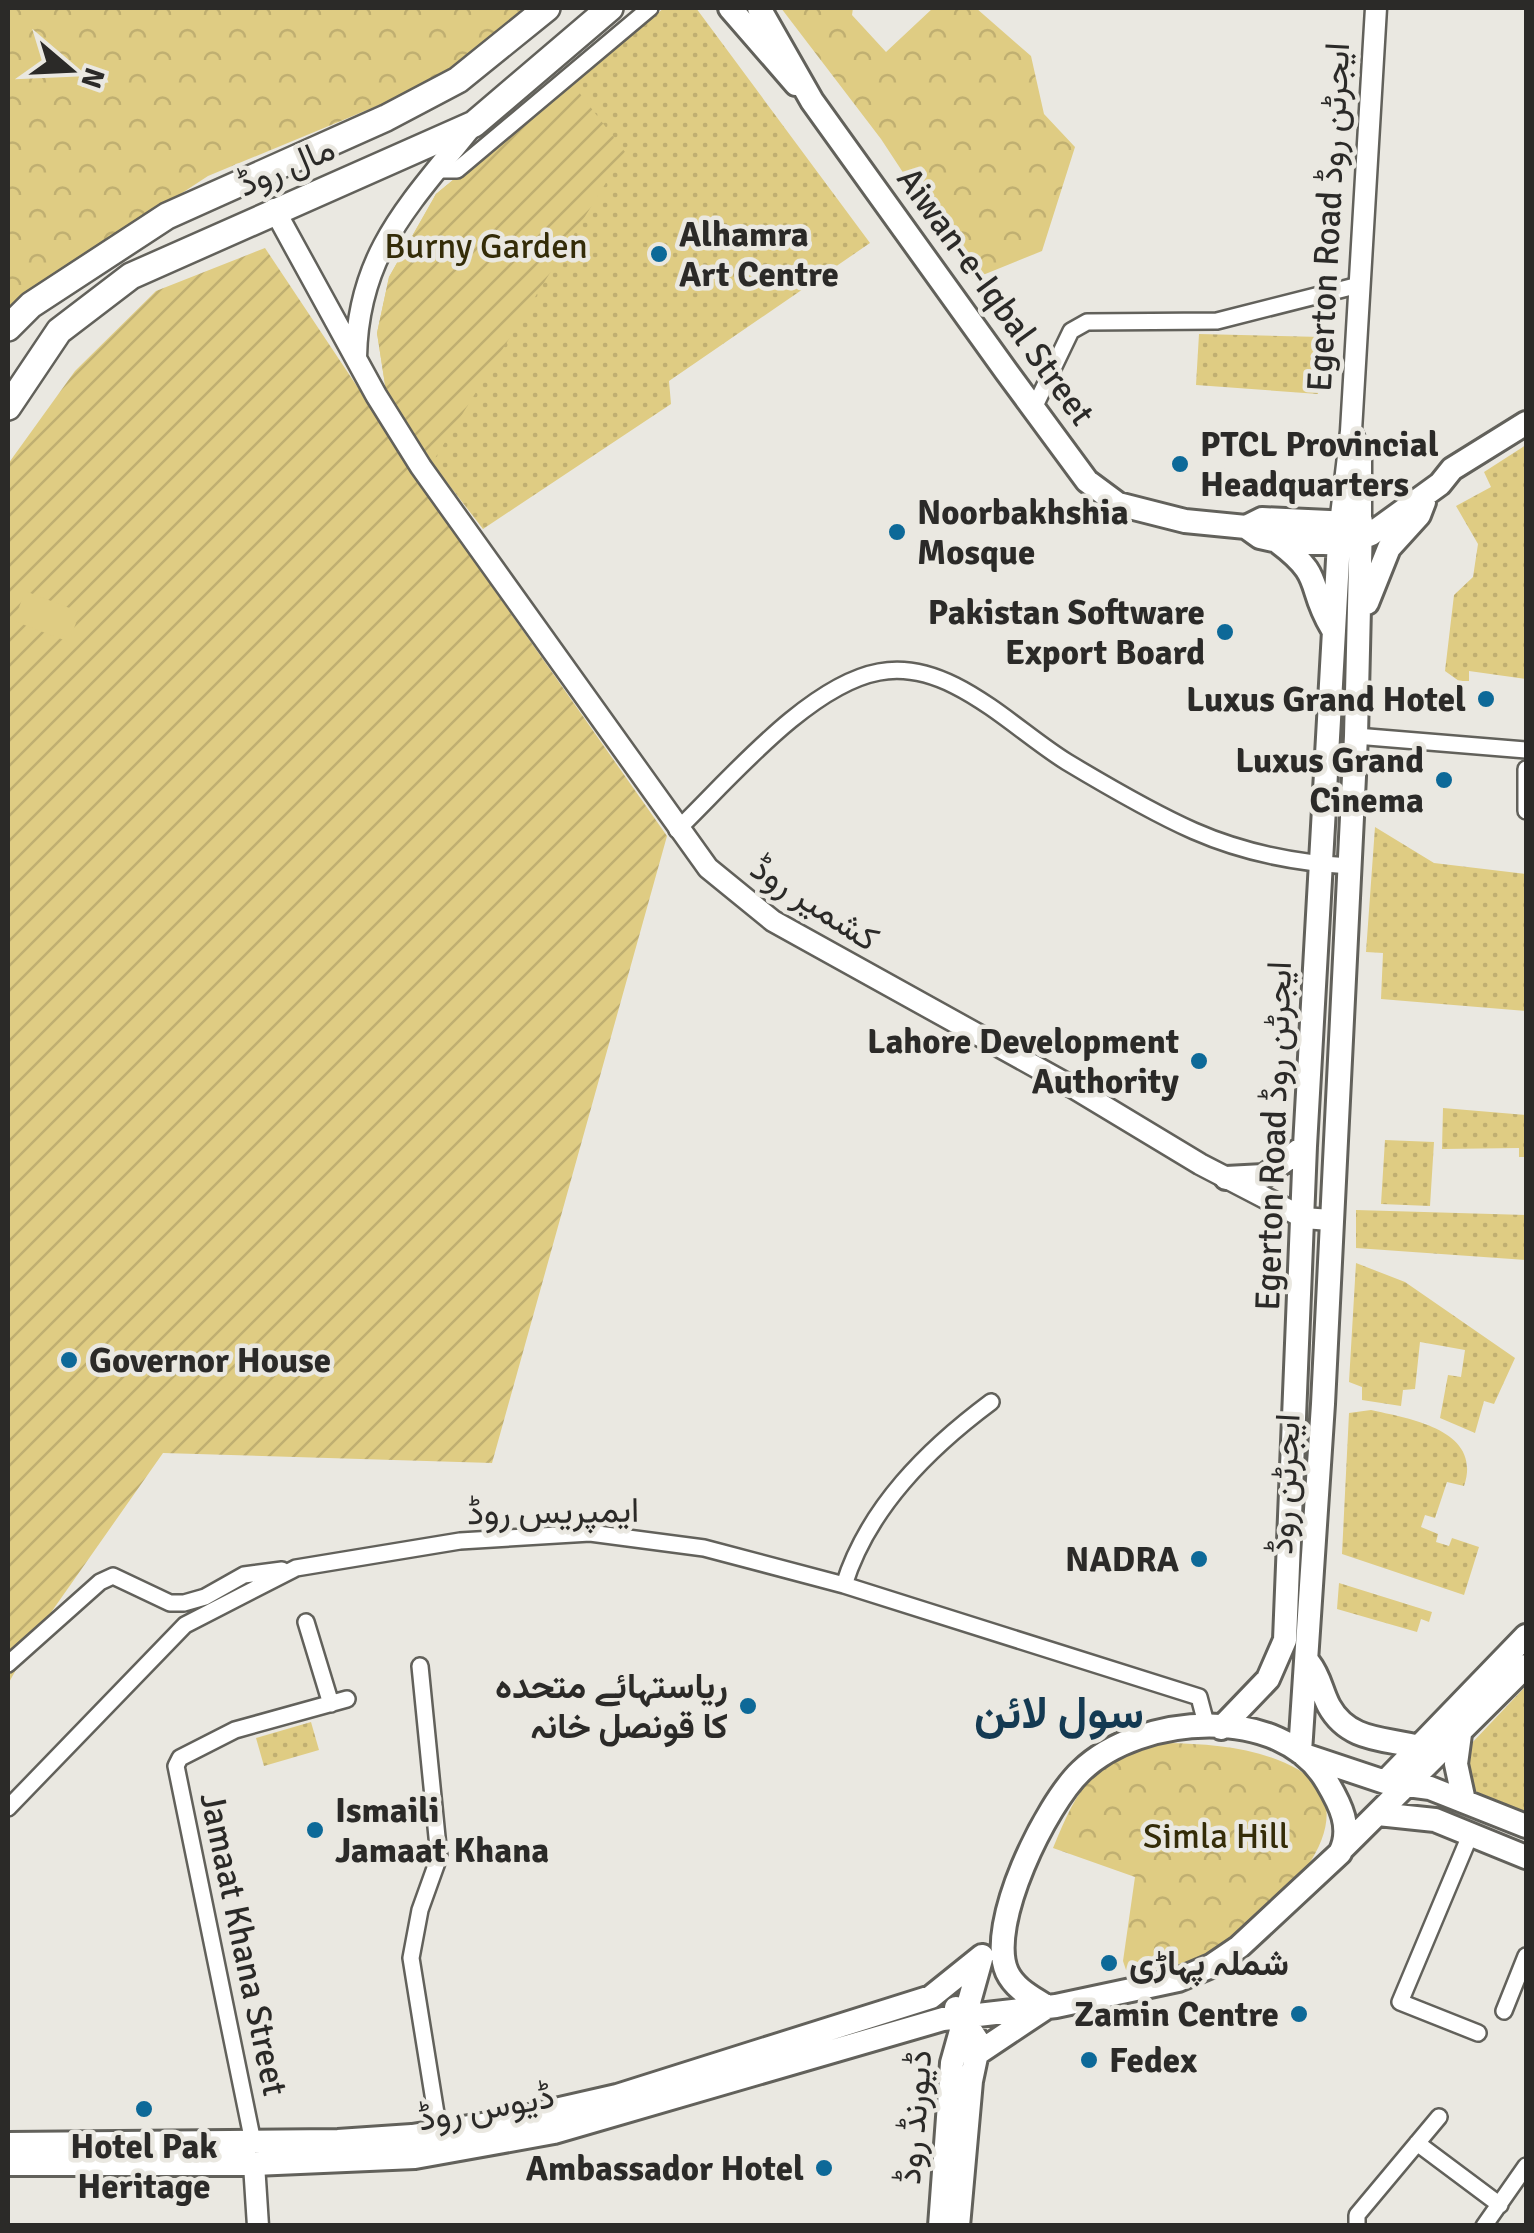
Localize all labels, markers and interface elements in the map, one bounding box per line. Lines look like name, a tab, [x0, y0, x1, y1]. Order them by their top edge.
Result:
north arrow	[20, 20, 120, 120]
street label: Egerton Road ایجرٹن روڈ	[1298, 41, 1359, 393]
text: N	[73, 63, 112, 93]
street label: مال روڈ	[231, 127, 341, 206]
street label: Aiwan-e-Iqbal Street	[888, 159, 1104, 434]
place label: Alhamra Art Centre	[679, 213, 839, 296]
park label: Burny Garden	[384, 225, 588, 268]
marker: Alhamra Art Centre	[648, 243, 670, 265]
place label: PTCL Provincial Headquarters	[1200, 423, 1439, 506]
marker: PTCL Provincial Headquarters	[1169, 453, 1191, 475]
place label: Noorbakhshia Mosque	[917, 491, 1129, 574]
marker: Noorbakhshia Mosque	[886, 521, 908, 543]
place label: Pakistan Software Export Board	[928, 591, 1205, 674]
marker: Pakistan Software Export Board	[1214, 621, 1236, 643]
place label: Luxus Grand Hotel	[1186, 678, 1466, 721]
marker: Luxus Grand Hotel	[1475, 688, 1497, 710]
place label: Luxus Grand Cinema	[1235, 739, 1424, 822]
marker: Luxus Grand Cinema	[1433, 769, 1455, 791]
street label: کشمیر روڈ	[743, 846, 887, 961]
street label: Egerton Road ایجرٹن روڈ	[1246, 961, 1301, 1311]
place label: Lahore Development Authority	[867, 1020, 1180, 1103]
marker: Lahore Development Authority	[1188, 1050, 1210, 1072]
place label: Governor House	[89, 1339, 331, 1382]
marker: Governor House	[58, 1349, 80, 1371]
street label: ایجرٹن روڈ	[1259, 1412, 1310, 1556]
street label: ایمپریس روڈ	[467, 1489, 639, 1536]
place label: NADRA	[1065, 1538, 1180, 1581]
marker: NADRA	[1188, 1548, 1210, 1570]
place label: ریاستہائے متحدہ کا قونصل خانہ	[495, 1665, 728, 1748]
district label: سول لائن	[974, 1686, 1144, 1741]
marker: ریاستہائے متحدہ کا قونصل خانہ	[737, 1695, 759, 1717]
street label: Jamaat Khana Street	[190, 1789, 297, 2100]
place label: Ismaili Jamaat Khana	[335, 1789, 549, 1872]
park label: Simla Hill	[1143, 1815, 1289, 1858]
marker: Ismaili Jamaat Khana	[304, 1819, 326, 1841]
place label: شملہ پہاڑی	[1129, 1942, 1289, 1987]
marker: شملہ پہاڑی	[1098, 1952, 1120, 1974]
place label: Zamin Centre	[1074, 1993, 1279, 2036]
marker: Zamin Centre	[1288, 2003, 1310, 2025]
place label: Fedex	[1109, 2039, 1197, 2082]
street label: ڈیورنڈ روڈ	[887, 2048, 942, 2186]
marker: Fedex	[1078, 2049, 1100, 2071]
street label: ڈیوس روڈ	[414, 2074, 558, 2141]
marker: Hotel Pak Heritage	[133, 2098, 155, 2120]
place label: Hotel Pak Heritage	[70, 2125, 218, 2208]
place label: Ambassador Hotel	[526, 2147, 804, 2190]
marker: Ambassador Hotel	[813, 2157, 835, 2179]

